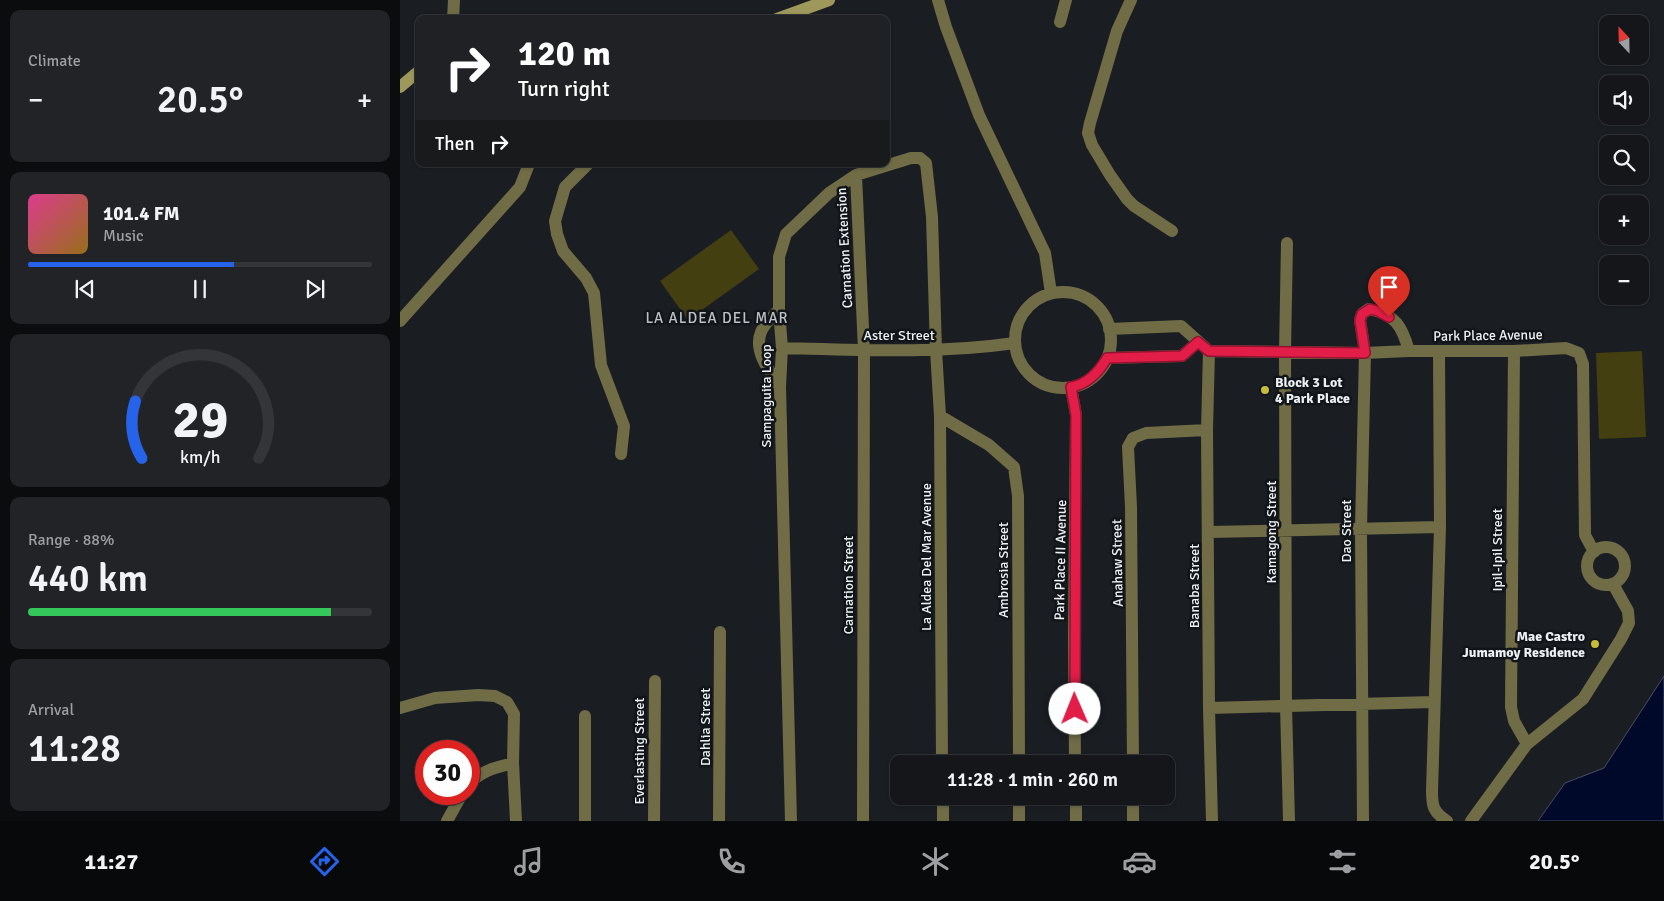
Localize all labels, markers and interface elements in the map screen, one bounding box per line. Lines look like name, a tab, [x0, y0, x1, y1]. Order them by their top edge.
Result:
north arrow	[1599, 15, 1649, 65]
map controls	[1599, 15, 1649, 305]
text: 120 m	[518, 32, 611, 75]
icon: right	[435, 35, 500, 100]
text: Climate	[28, 51, 81, 71]
text: Turn right	[518, 75, 610, 102]
button: sound	[1599, 75, 1649, 125]
text: 20.5°	[157, 76, 243, 123]
text: −	[28, 83, 43, 117]
text: +	[357, 83, 372, 117]
icon: right	[485, 130, 513, 158]
text: Then	[435, 132, 475, 156]
button: search	[1599, 135, 1649, 185]
street label: Carnation Extension	[833, 187, 856, 309]
button: +	[1599, 195, 1649, 245]
text: 101.4 FM	[103, 202, 180, 226]
text: Music	[103, 226, 144, 246]
button: −	[1599, 255, 1649, 305]
pin	[1368, 266, 1410, 317]
icon: arrive	[1375, 273, 1403, 301]
icon: previous	[71, 275, 99, 303]
icon: pause	[186, 275, 214, 303]
icon: next	[301, 275, 329, 303]
district label: LA ALDEA DEL MAR	[645, 309, 789, 327]
street label: Park Place Avenue	[1433, 326, 1543, 345]
street label: Aster Street	[863, 327, 935, 344]
street label: Sampaguita Loop	[758, 344, 775, 448]
place label: Block 3 Lot 4 Park Place	[1275, 374, 1350, 407]
marker: Block 3 Lot 4 Park Place	[1259, 384, 1271, 396]
text: 29	[172, 388, 228, 452]
text: km/h	[180, 446, 220, 468]
street label: Kamagong Street	[1263, 480, 1280, 583]
street label: La Aldea Del Mar Avenue	[918, 483, 935, 631]
street label: Park Place II Avenue	[1051, 499, 1070, 621]
street label: Dao Street	[1338, 499, 1355, 562]
street label: Ipil-Ipil Street	[1489, 508, 1506, 592]
street label: Anahaw Street	[1108, 519, 1127, 607]
street label: Ambrosia Street	[995, 522, 1012, 618]
text: Range · 88%	[28, 530, 114, 550]
street label: Carnation Street	[840, 536, 857, 634]
street label: Banaba Street	[1186, 544, 1203, 628]
text: 440 km	[28, 555, 148, 602]
place label: Mae Castro Jumamoy Residence	[1462, 628, 1585, 661]
marker: Mae Castro Jumamoy Residence	[1589, 638, 1601, 650]
position arrow	[1048, 682, 1100, 734]
street label: Dahlia Street	[697, 688, 714, 766]
street label: Everlasting Street	[631, 698, 648, 804]
text: Arrival	[28, 700, 74, 720]
text: 11:28	[28, 725, 121, 772]
speed limit sign: 30	[415, 740, 480, 805]
text: 11:28 · 1 min · 260 m	[947, 768, 1118, 792]
icon: directions	[307, 844, 342, 879]
icon: music	[511, 844, 546, 879]
icon: phone	[714, 844, 749, 879]
icon: climate	[918, 844, 953, 879]
icon: car	[1122, 844, 1157, 879]
icon: filters	[1325, 844, 1360, 879]
text: 11:27	[84, 848, 138, 875]
text: 20.5°	[1529, 848, 1580, 875]

